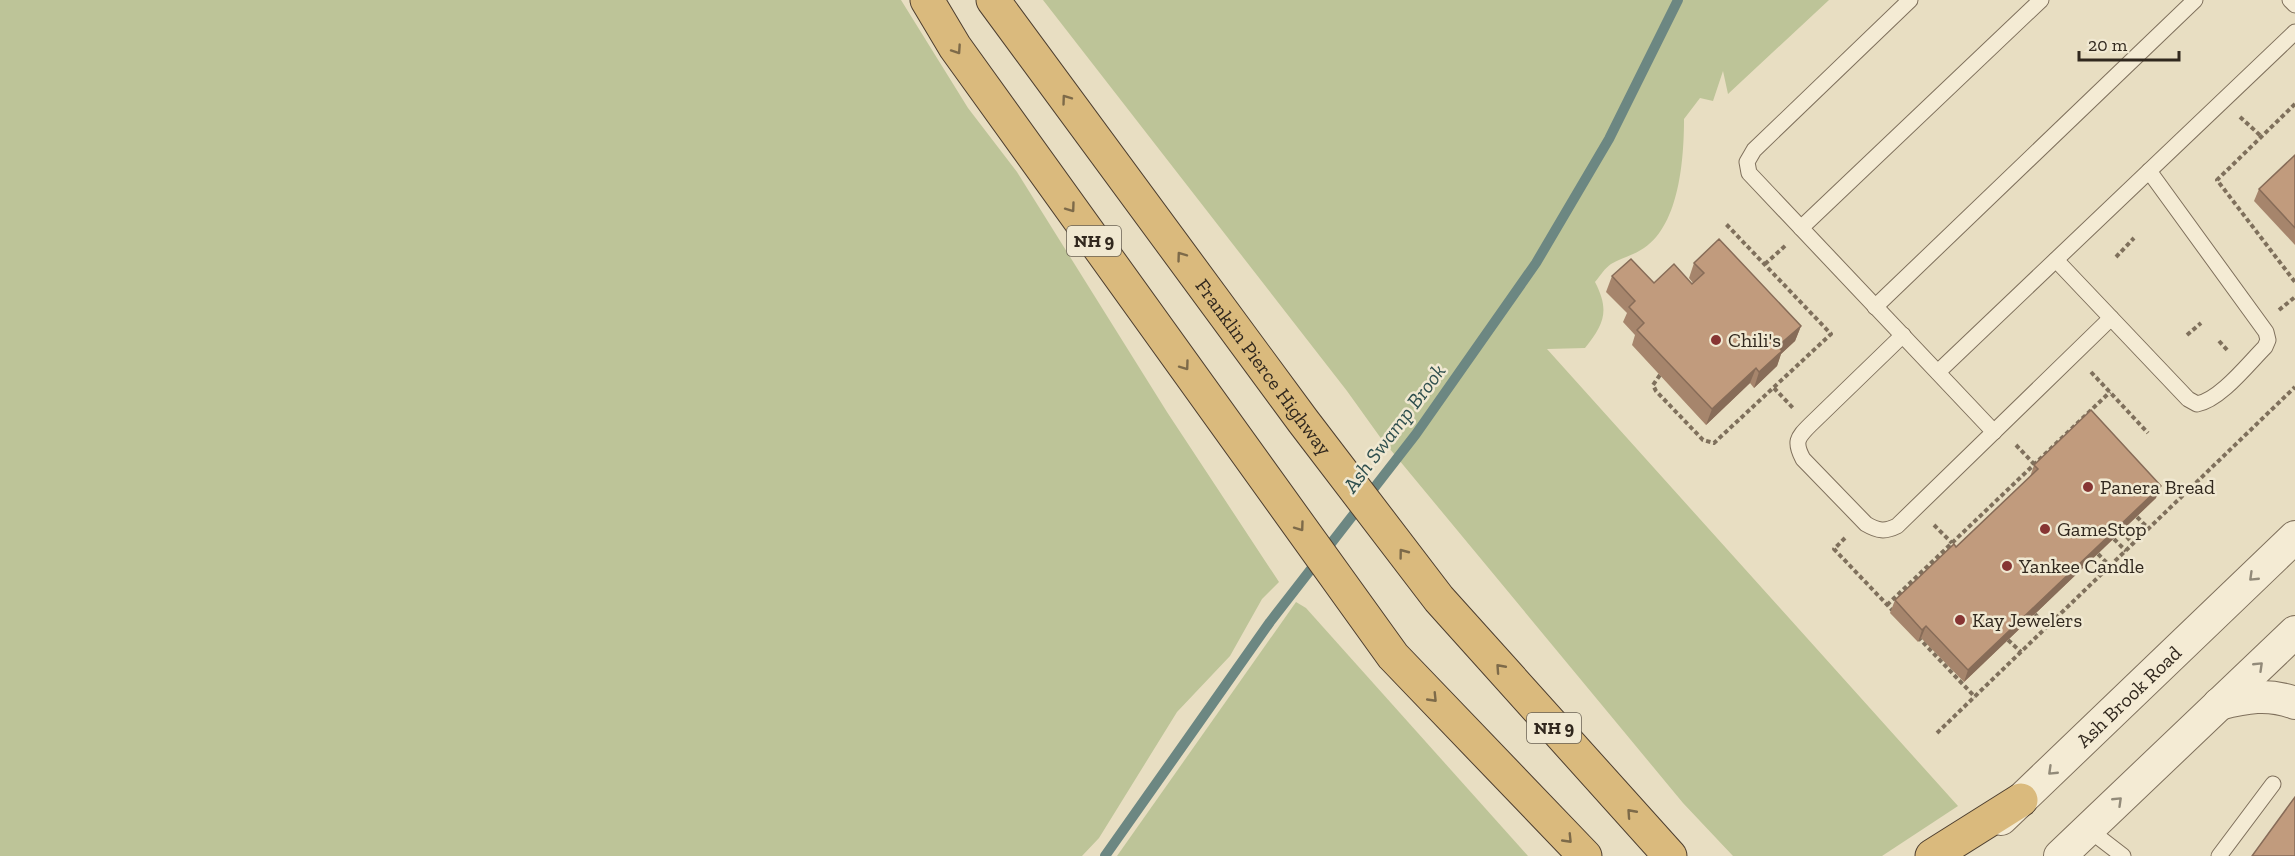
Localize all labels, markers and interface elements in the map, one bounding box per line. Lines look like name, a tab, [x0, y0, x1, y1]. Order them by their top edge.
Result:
scale bar	[2079, 24, 2180, 62]
text: 20 m	[2088, 34, 2128, 56]
one-way arrow	[950, 43, 961, 54]
one-way arrow	[1062, 94, 1073, 105]
one-way arrow	[1064, 202, 1075, 213]
road number: NH 9	[1067, 226, 1121, 256]
one-way arrow	[1178, 251, 1189, 262]
street label: Franklin Pierce Highway	[1190, 274, 1337, 461]
place label: Chili's	[1728, 328, 1781, 352]
marker: Chili's	[1709, 333, 1723, 347]
water label: Ash Swamp Brook	[1337, 359, 1450, 498]
one-way arrow	[1178, 360, 1189, 371]
place label: Panera Bread	[2100, 475, 2215, 499]
marker: Panera Bread	[2081, 480, 2095, 494]
place label: GameStop	[2057, 517, 2146, 541]
one-way arrow	[1293, 520, 1304, 531]
marker: GameStop	[2038, 522, 2052, 536]
one-way arrow	[1400, 548, 1411, 559]
place label: Yankee Candle	[2018, 554, 2144, 578]
marker: Yankee Candle	[2000, 559, 2014, 573]
one-way arrow	[2249, 570, 2260, 581]
place label: Kay Jewelers	[1972, 608, 2082, 632]
marker: Kay Jewelers	[1953, 613, 1967, 627]
street label: Ash Brook Road	[2071, 641, 2186, 752]
one-way arrow	[2251, 663, 2262, 674]
one-way arrow	[1496, 664, 1507, 674]
one-way arrow	[1426, 691, 1437, 701]
road number: NH 9	[1527, 713, 1581, 743]
one-way arrow	[2048, 763, 2059, 774]
one-way arrow	[2111, 797, 2121, 808]
one-way arrow	[1627, 809, 1638, 819]
one-way arrow	[1561, 832, 1572, 842]

